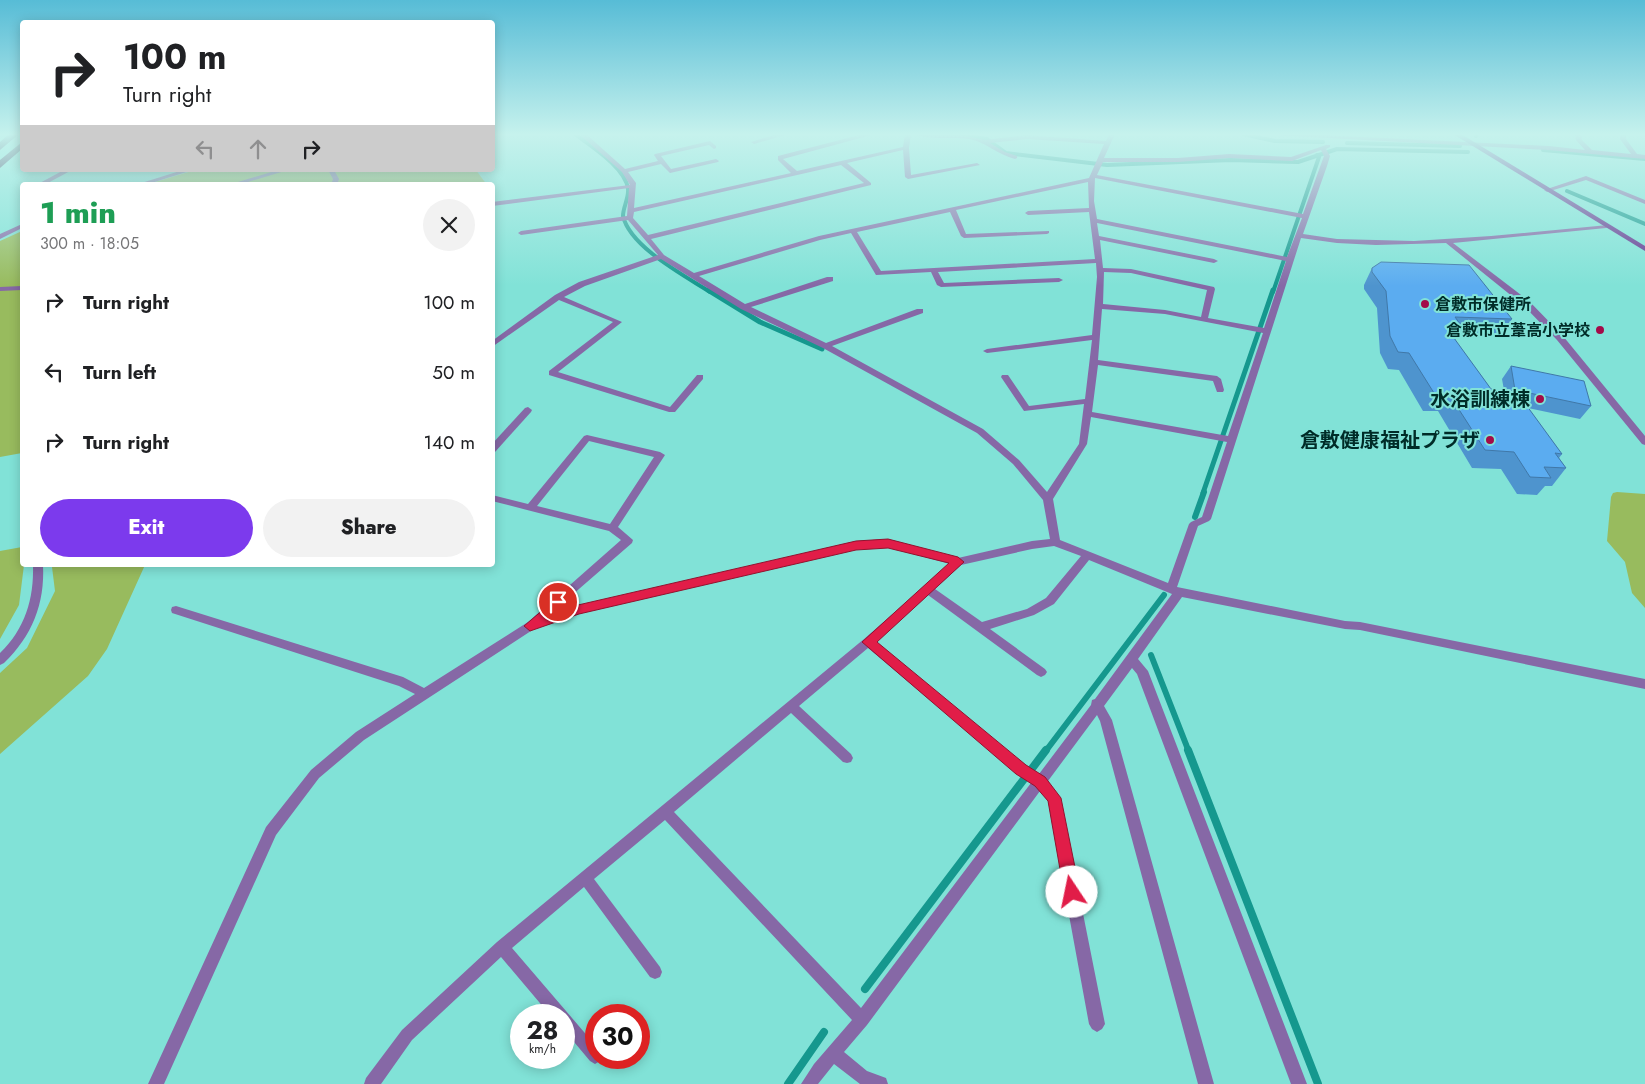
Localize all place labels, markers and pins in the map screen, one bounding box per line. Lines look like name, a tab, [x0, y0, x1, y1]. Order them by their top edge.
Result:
place label: 倉敷市保健所	[1435, 293, 1531, 316]
marker: 倉敷市保健所	[1419, 298, 1431, 310]
place label: 倉敷市立葦高小学校	[1446, 319, 1590, 342]
marker: 倉敷市立葦高小学校	[1594, 324, 1606, 336]
place label: 水浴訓練棟	[1430, 385, 1530, 414]
marker: 水浴訓練棟	[1534, 393, 1546, 405]
place label: 倉敷健康福祉プラザ	[1300, 426, 1480, 455]
marker: 倉敷健康福祉プラザ	[1484, 434, 1496, 446]
pin	[537, 581, 579, 623]

